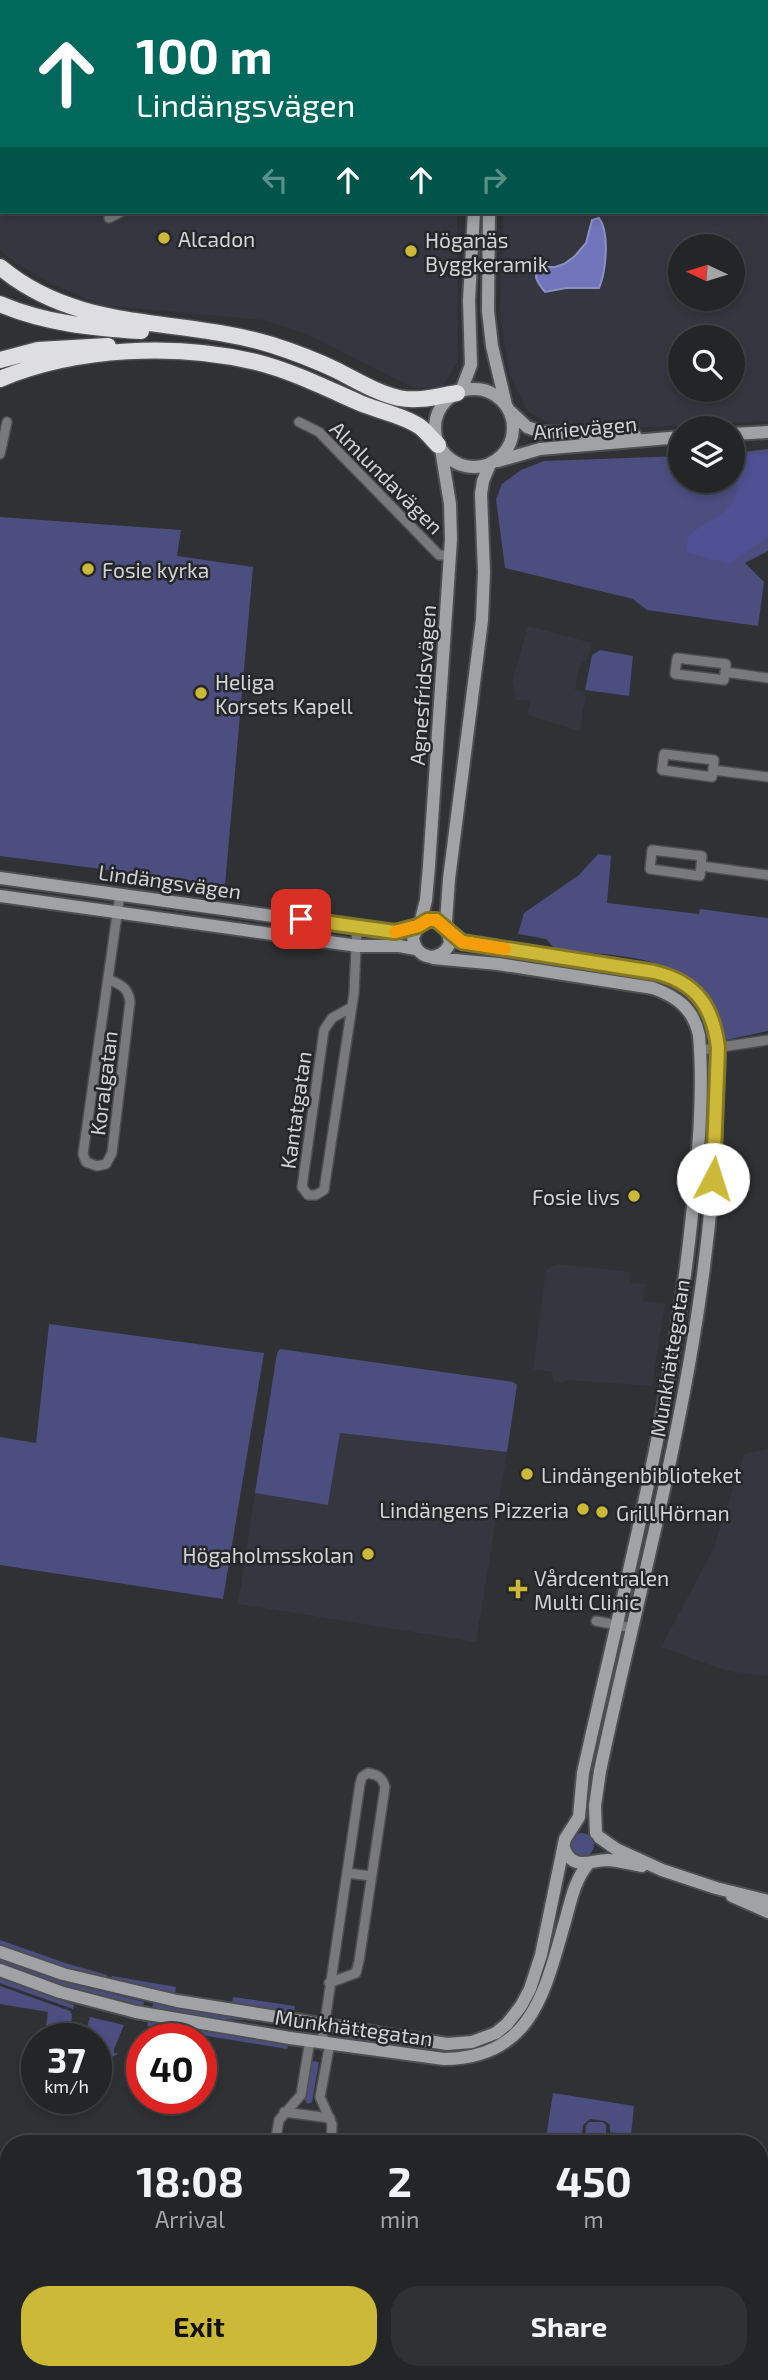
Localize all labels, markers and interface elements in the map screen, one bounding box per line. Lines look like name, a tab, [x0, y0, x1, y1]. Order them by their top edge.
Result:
text: 100 m	[136, 25, 273, 84]
icon: ahead	[21, 28, 112, 119]
text: Lindängsvägen	[136, 85, 355, 123]
icon: left	[256, 161, 294, 199]
icon: ahead	[329, 161, 367, 199]
icon: ahead	[402, 161, 440, 199]
icon: right	[475, 161, 513, 199]
place label: Alcadon	[178, 226, 255, 251]
place label: Höganäs Byggkeramik	[425, 227, 549, 276]
marker: Alcadon	[156, 230, 172, 246]
north arrow	[668, 234, 746, 312]
map controls	[668, 234, 745, 493]
marker: Höganäs Byggkeramik	[403, 243, 419, 259]
button: search	[668, 325, 745, 402]
street label: Arrievägen	[532, 410, 638, 444]
street label: Almlundavägen	[325, 415, 449, 539]
button: layers	[668, 416, 745, 493]
place label: Fosie kyrka	[102, 557, 209, 582]
marker: Fosie kyrka	[80, 561, 96, 577]
street label: Agnesfridsvägen	[404, 604, 440, 766]
place label: Heliga Korsets Kapell	[215, 669, 353, 718]
marker: Heliga Korsets Kapell	[193, 685, 209, 701]
street label: Lindängsvägen	[97, 859, 243, 903]
pin	[271, 889, 331, 949]
icon: arrive	[282, 900, 320, 938]
street label: Koralgatan	[84, 1029, 122, 1137]
street label: Kantatgatan	[274, 1050, 316, 1170]
position arrow	[676, 1142, 750, 1216]
place label: Fosie livs	[532, 1184, 620, 1209]
marker: Fosie livs	[626, 1188, 642, 1204]
street label: Munkhättegatan	[644, 1277, 694, 1439]
place label: Lindängenbiblioteket	[541, 1462, 742, 1487]
marker: Lindängenbiblioteket	[519, 1466, 535, 1482]
place label: Lindängens Pizzeria	[379, 1497, 569, 1522]
place label: Grill Hörnan	[616, 1500, 730, 1525]
marker: Lindängens Pizzeria	[575, 1501, 591, 1517]
marker: Grill Hörnan	[594, 1504, 610, 1520]
place label: Högaholmsskolan	[183, 1542, 354, 1567]
marker: Högaholmsskolan	[360, 1546, 376, 1562]
place label: Vårdcentralen Multi Clinic	[534, 1565, 669, 1614]
marker: Vårdcentralen Multi Clinic	[508, 1579, 528, 1599]
street label: Munkhättegatan	[273, 2004, 435, 2050]
speed limit sign: 40	[126, 2023, 217, 2114]
text: 37	[47, 2038, 86, 2080]
text: km/h	[44, 2075, 89, 2097]
text: 18:08	[136, 2155, 244, 2205]
text: 2	[387, 2155, 412, 2205]
text: 450	[555, 2155, 632, 2205]
text: Arrival	[155, 2205, 225, 2233]
text: min	[380, 2205, 419, 2233]
text: m	[584, 2205, 604, 2233]
button: Exit	[21, 2286, 377, 2366]
button: Share	[391, 2286, 747, 2366]

